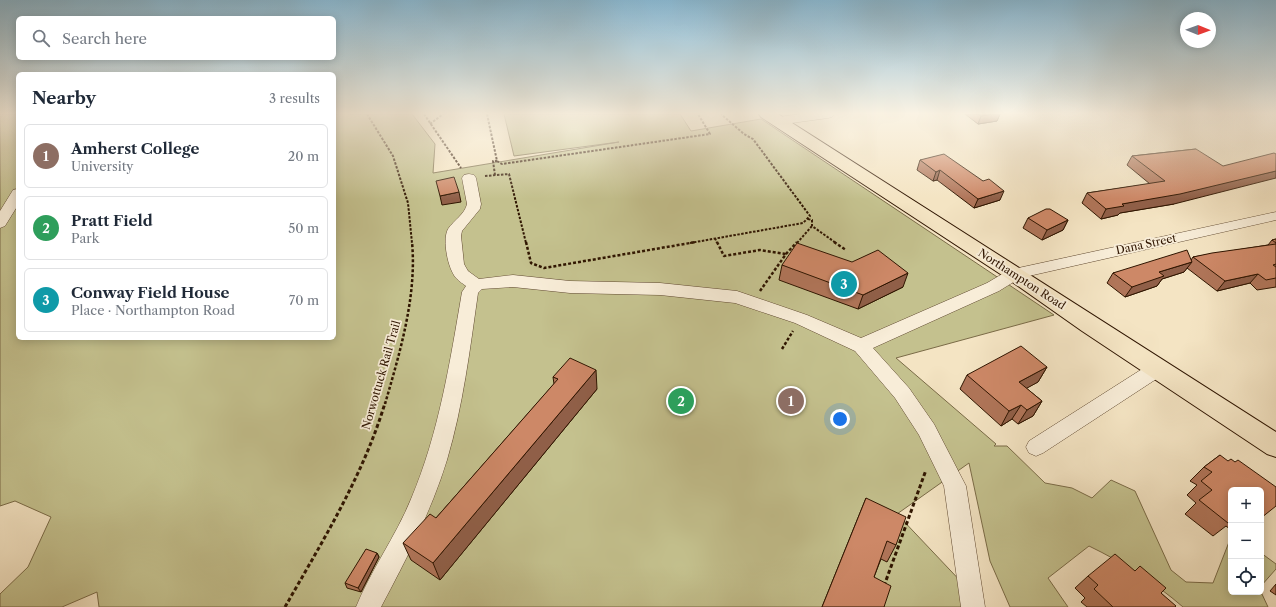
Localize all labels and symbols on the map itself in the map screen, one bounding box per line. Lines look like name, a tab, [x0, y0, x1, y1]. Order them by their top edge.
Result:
north arrow	[1180, 12, 1216, 48]
street label: Dana Street	[1115, 231, 1178, 257]
street label: Northampton Road	[976, 246, 1069, 313]
pin: 3	[831, 269, 857, 299]
street label: Norwottuck Rail Trail	[359, 318, 403, 431]
pin: 2	[668, 386, 694, 416]
pin: 1	[778, 386, 804, 416]
your location	[830, 409, 850, 429]

